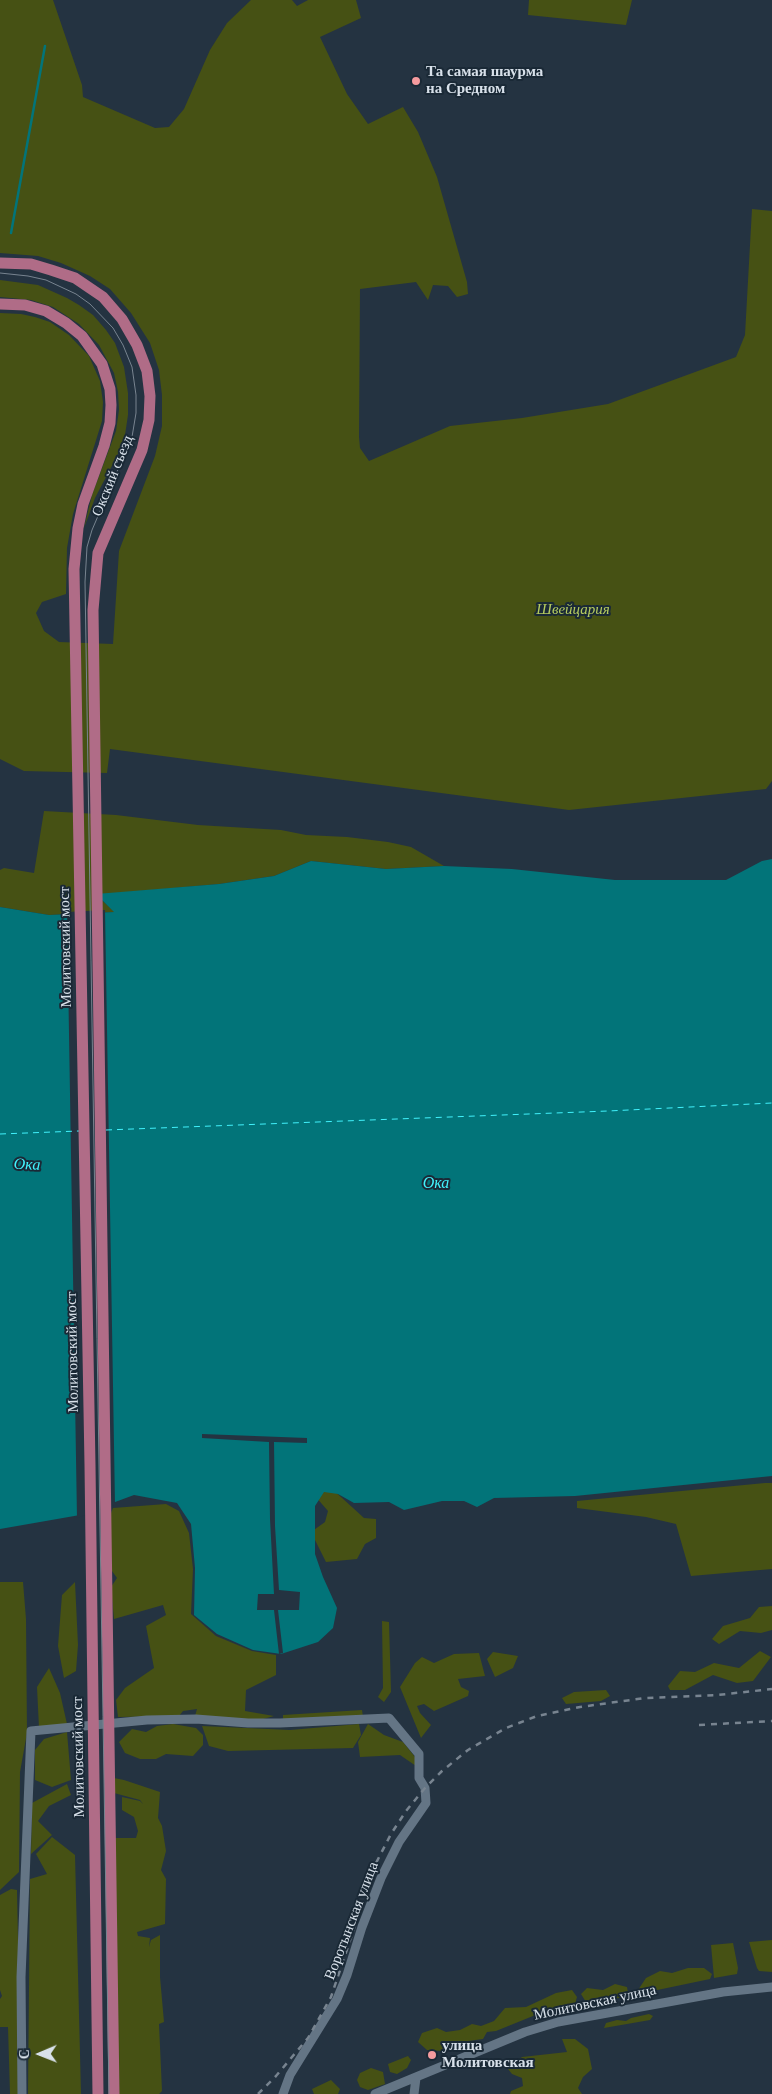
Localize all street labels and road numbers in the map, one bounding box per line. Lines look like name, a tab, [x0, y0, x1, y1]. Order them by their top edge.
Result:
street label: Окский съезд	[89, 433, 137, 519]
street label: Молитовский мост	[56, 886, 76, 1008]
street label: Молитовский мост	[63, 1291, 83, 1413]
street label: Молитовский мост	[69, 1696, 89, 1818]
street label: Воротынская улица	[321, 1859, 383, 1983]
street label: Молитовская улица	[532, 1981, 658, 2025]

